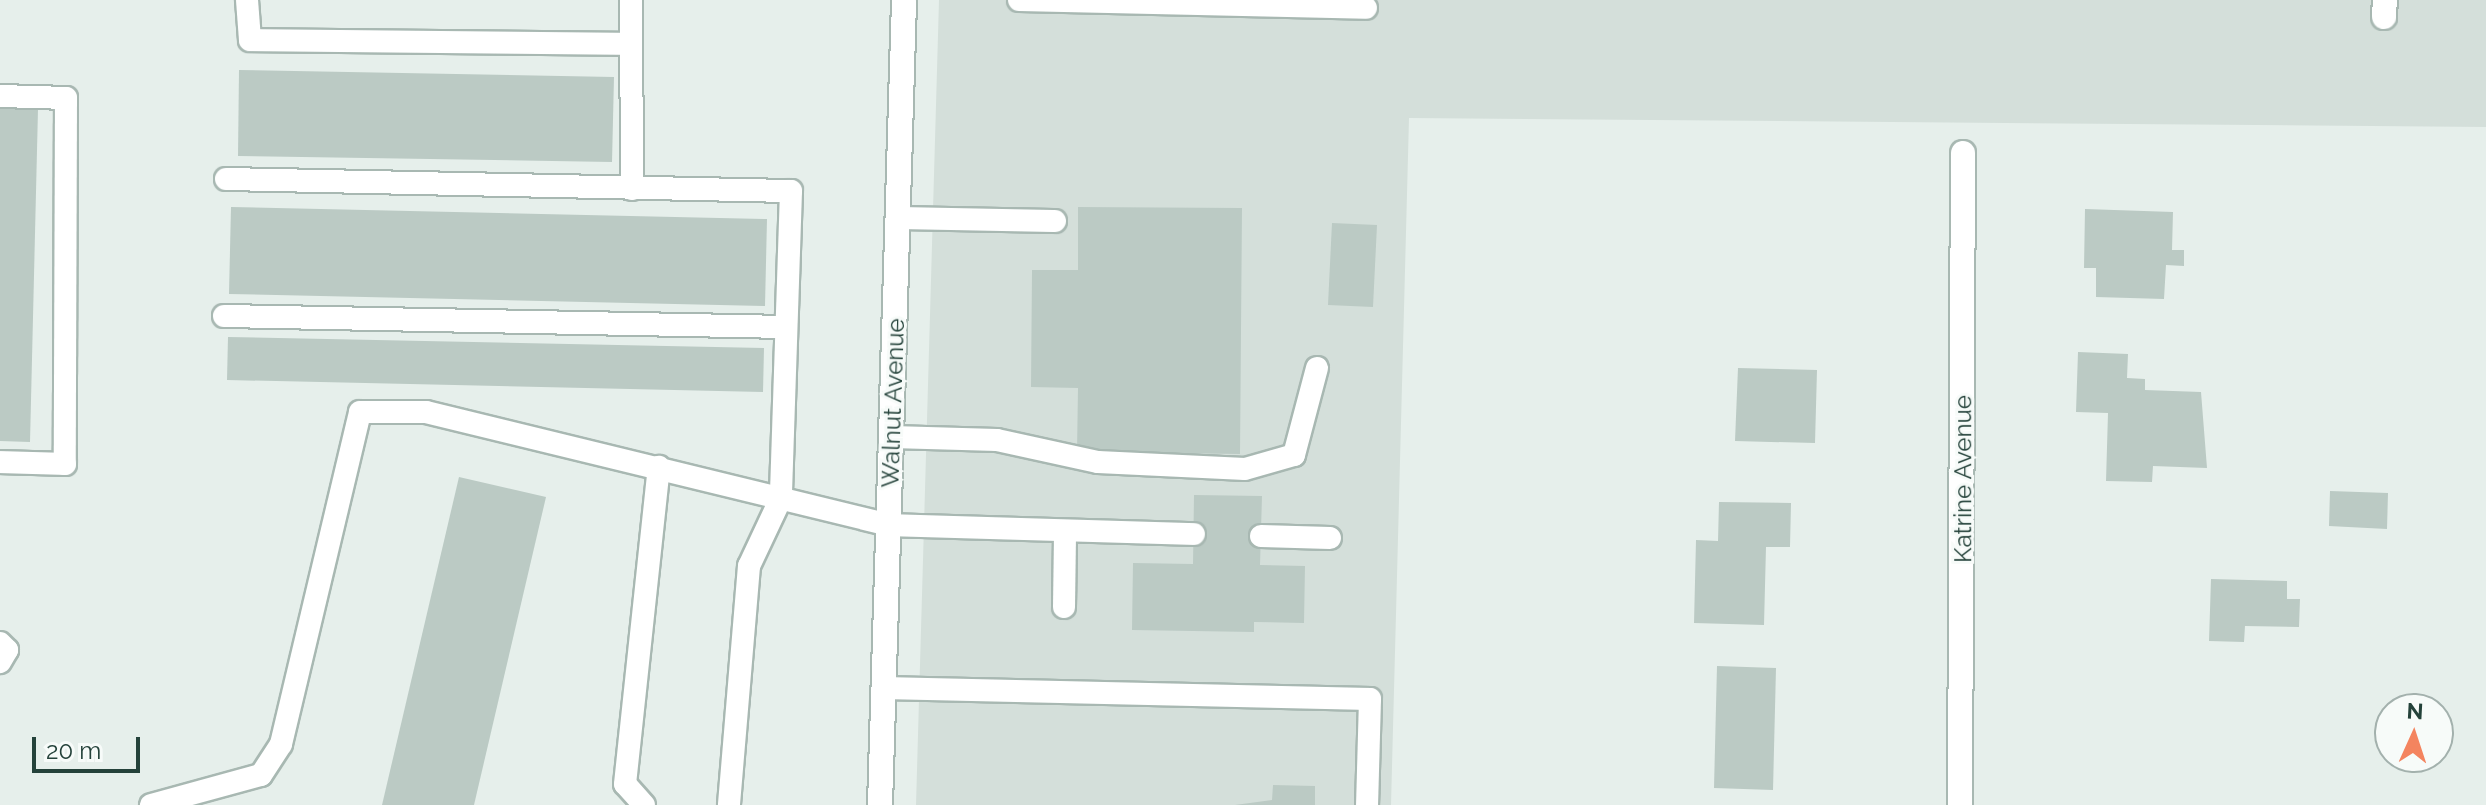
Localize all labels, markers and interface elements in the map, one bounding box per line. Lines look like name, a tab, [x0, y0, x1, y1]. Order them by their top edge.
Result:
street label: Walnut Avenue	[876, 318, 910, 488]
street label: Katrine Avenue	[1949, 395, 1977, 563]
north arrow	[2374, 693, 2454, 773]
text: N	[2406, 698, 2424, 724]
scale bar	[36, 721, 144, 771]
text: 20 m	[46, 736, 101, 765]

